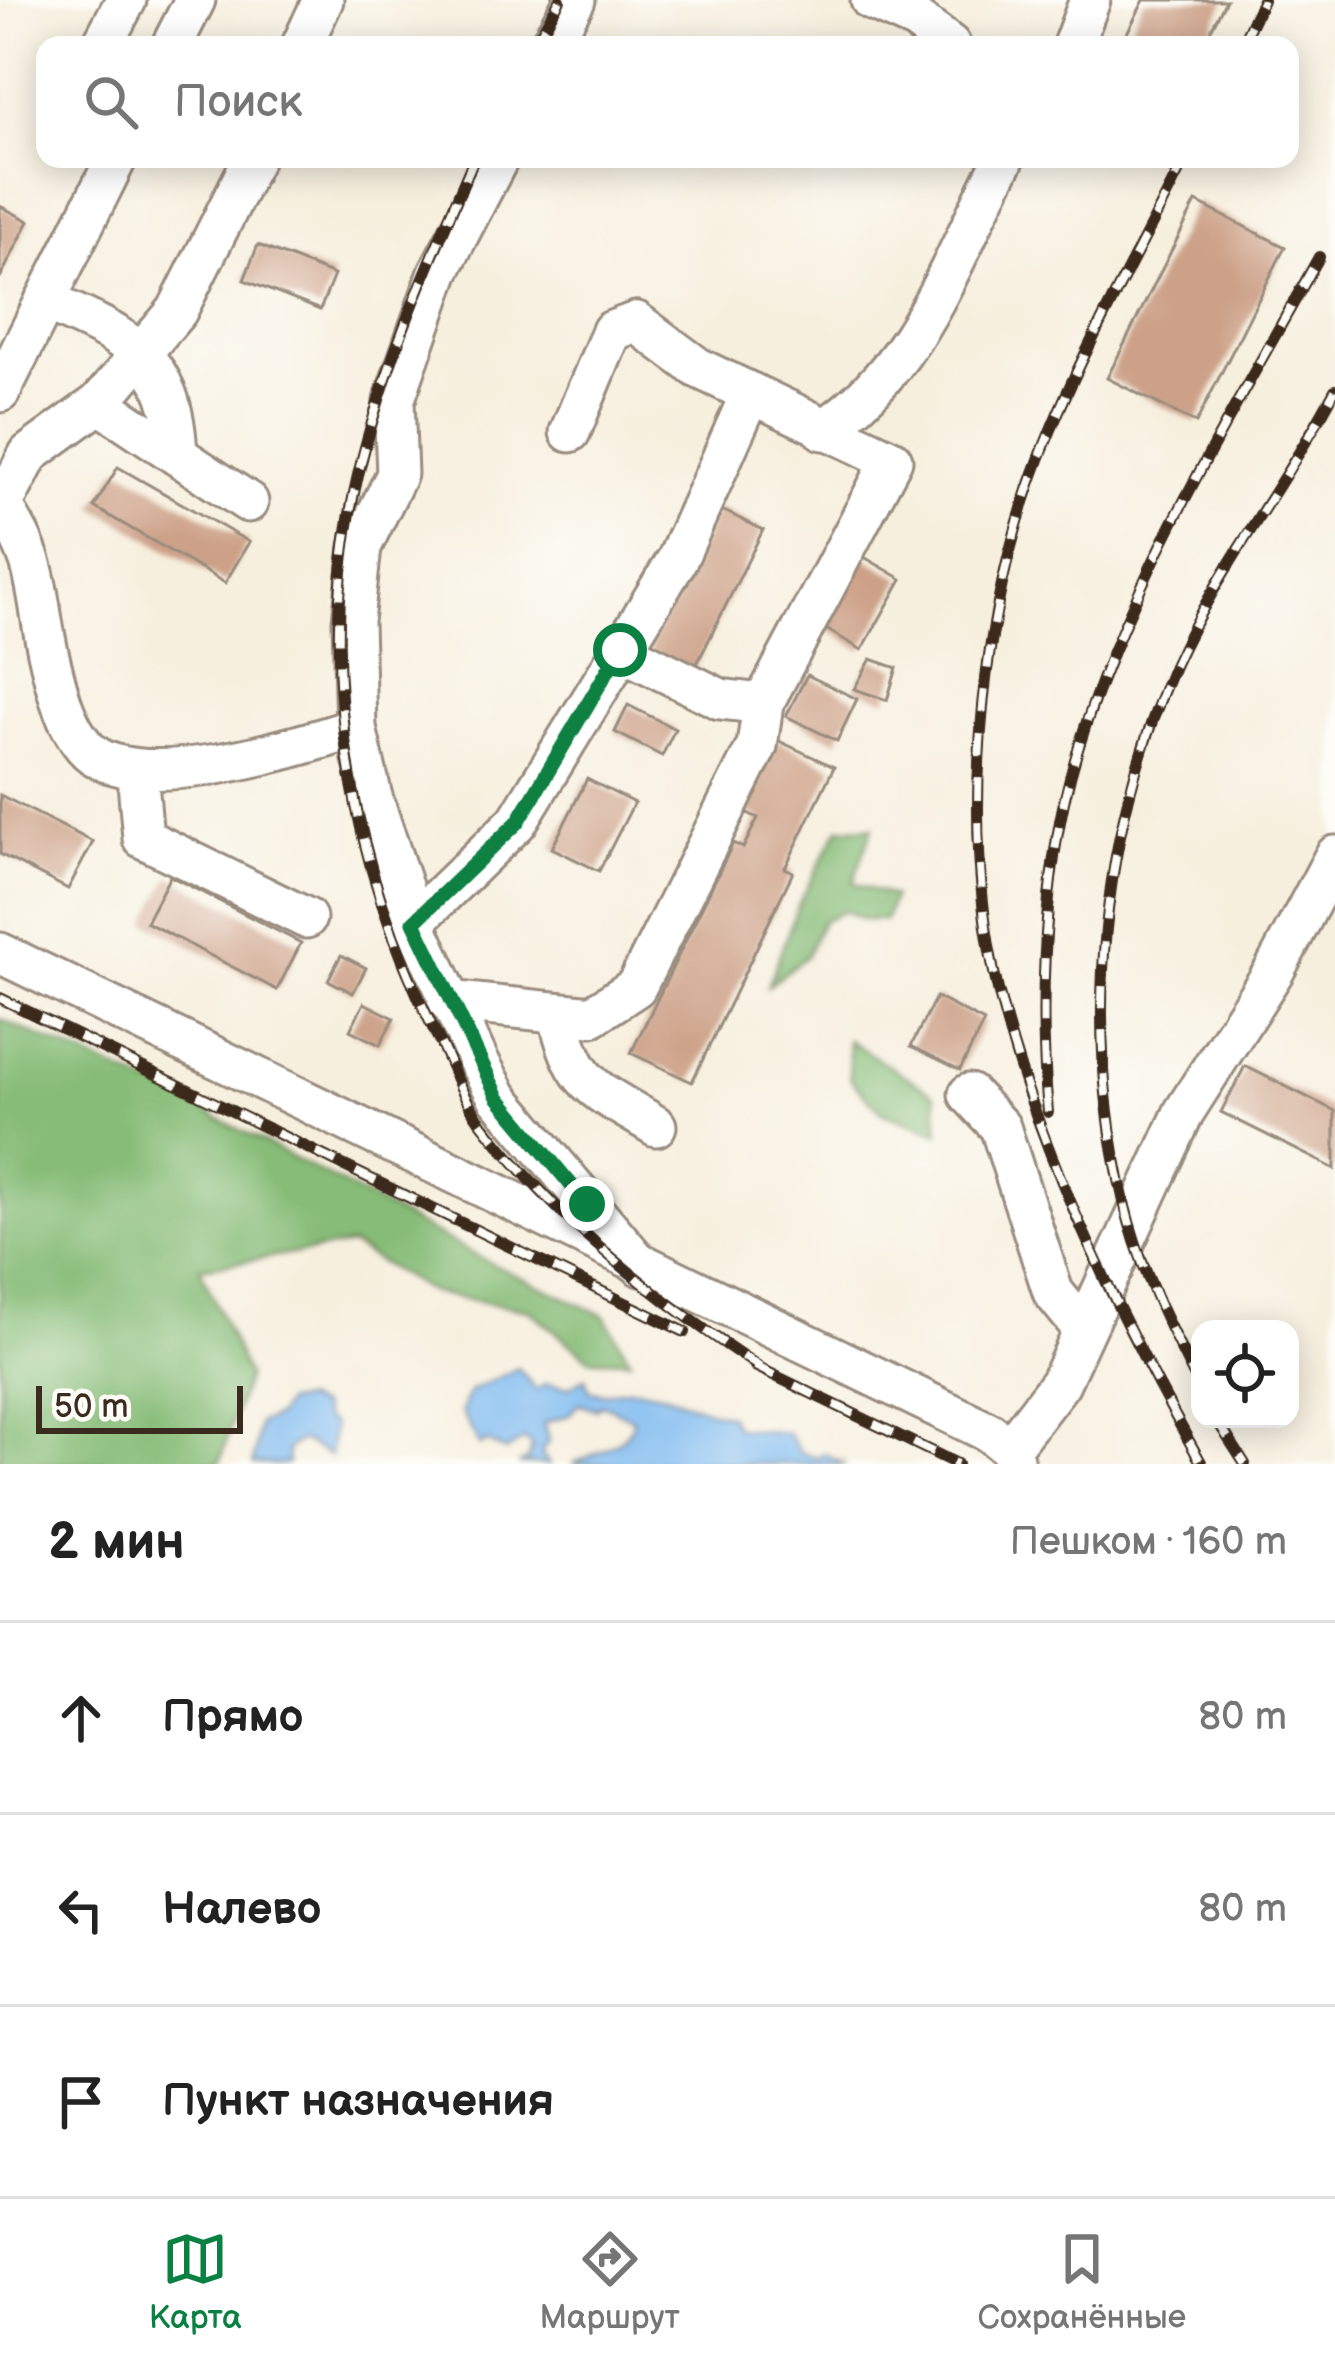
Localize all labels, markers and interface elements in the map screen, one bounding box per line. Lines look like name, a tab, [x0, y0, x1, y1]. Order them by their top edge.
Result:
search box	[36, 36, 1299, 168]
icon: search	[78, 69, 144, 135]
text: Поиск	[174, 75, 302, 130]
route start	[593, 623, 647, 677]
route end	[560, 1177, 614, 1231]
map controls	[1191, 1320, 1299, 1428]
button: locate	[1191, 1320, 1299, 1428]
scale bar	[36, 1380, 243, 1433]
text: 50 m	[54, 1387, 129, 1427]
text: 2 мин	[48, 1512, 185, 1573]
text: Пешком · 160 m	[1010, 1519, 1287, 1566]
icon: ahead	[48, 1685, 114, 1751]
text: Прямо	[162, 1690, 303, 1745]
text: 80 m	[1199, 1694, 1287, 1741]
icon: left	[48, 1877, 114, 1943]
text: Налево	[162, 1882, 321, 1937]
text: 80 m	[1199, 1886, 1287, 1933]
icon: arrive	[48, 2069, 114, 2135]
text: Пункт назначения	[162, 2074, 554, 2129]
tab: Карта	[149, 2226, 242, 2338]
tab: Маршрут	[540, 2226, 680, 2338]
tab: Сохранённые	[978, 2226, 1186, 2338]

